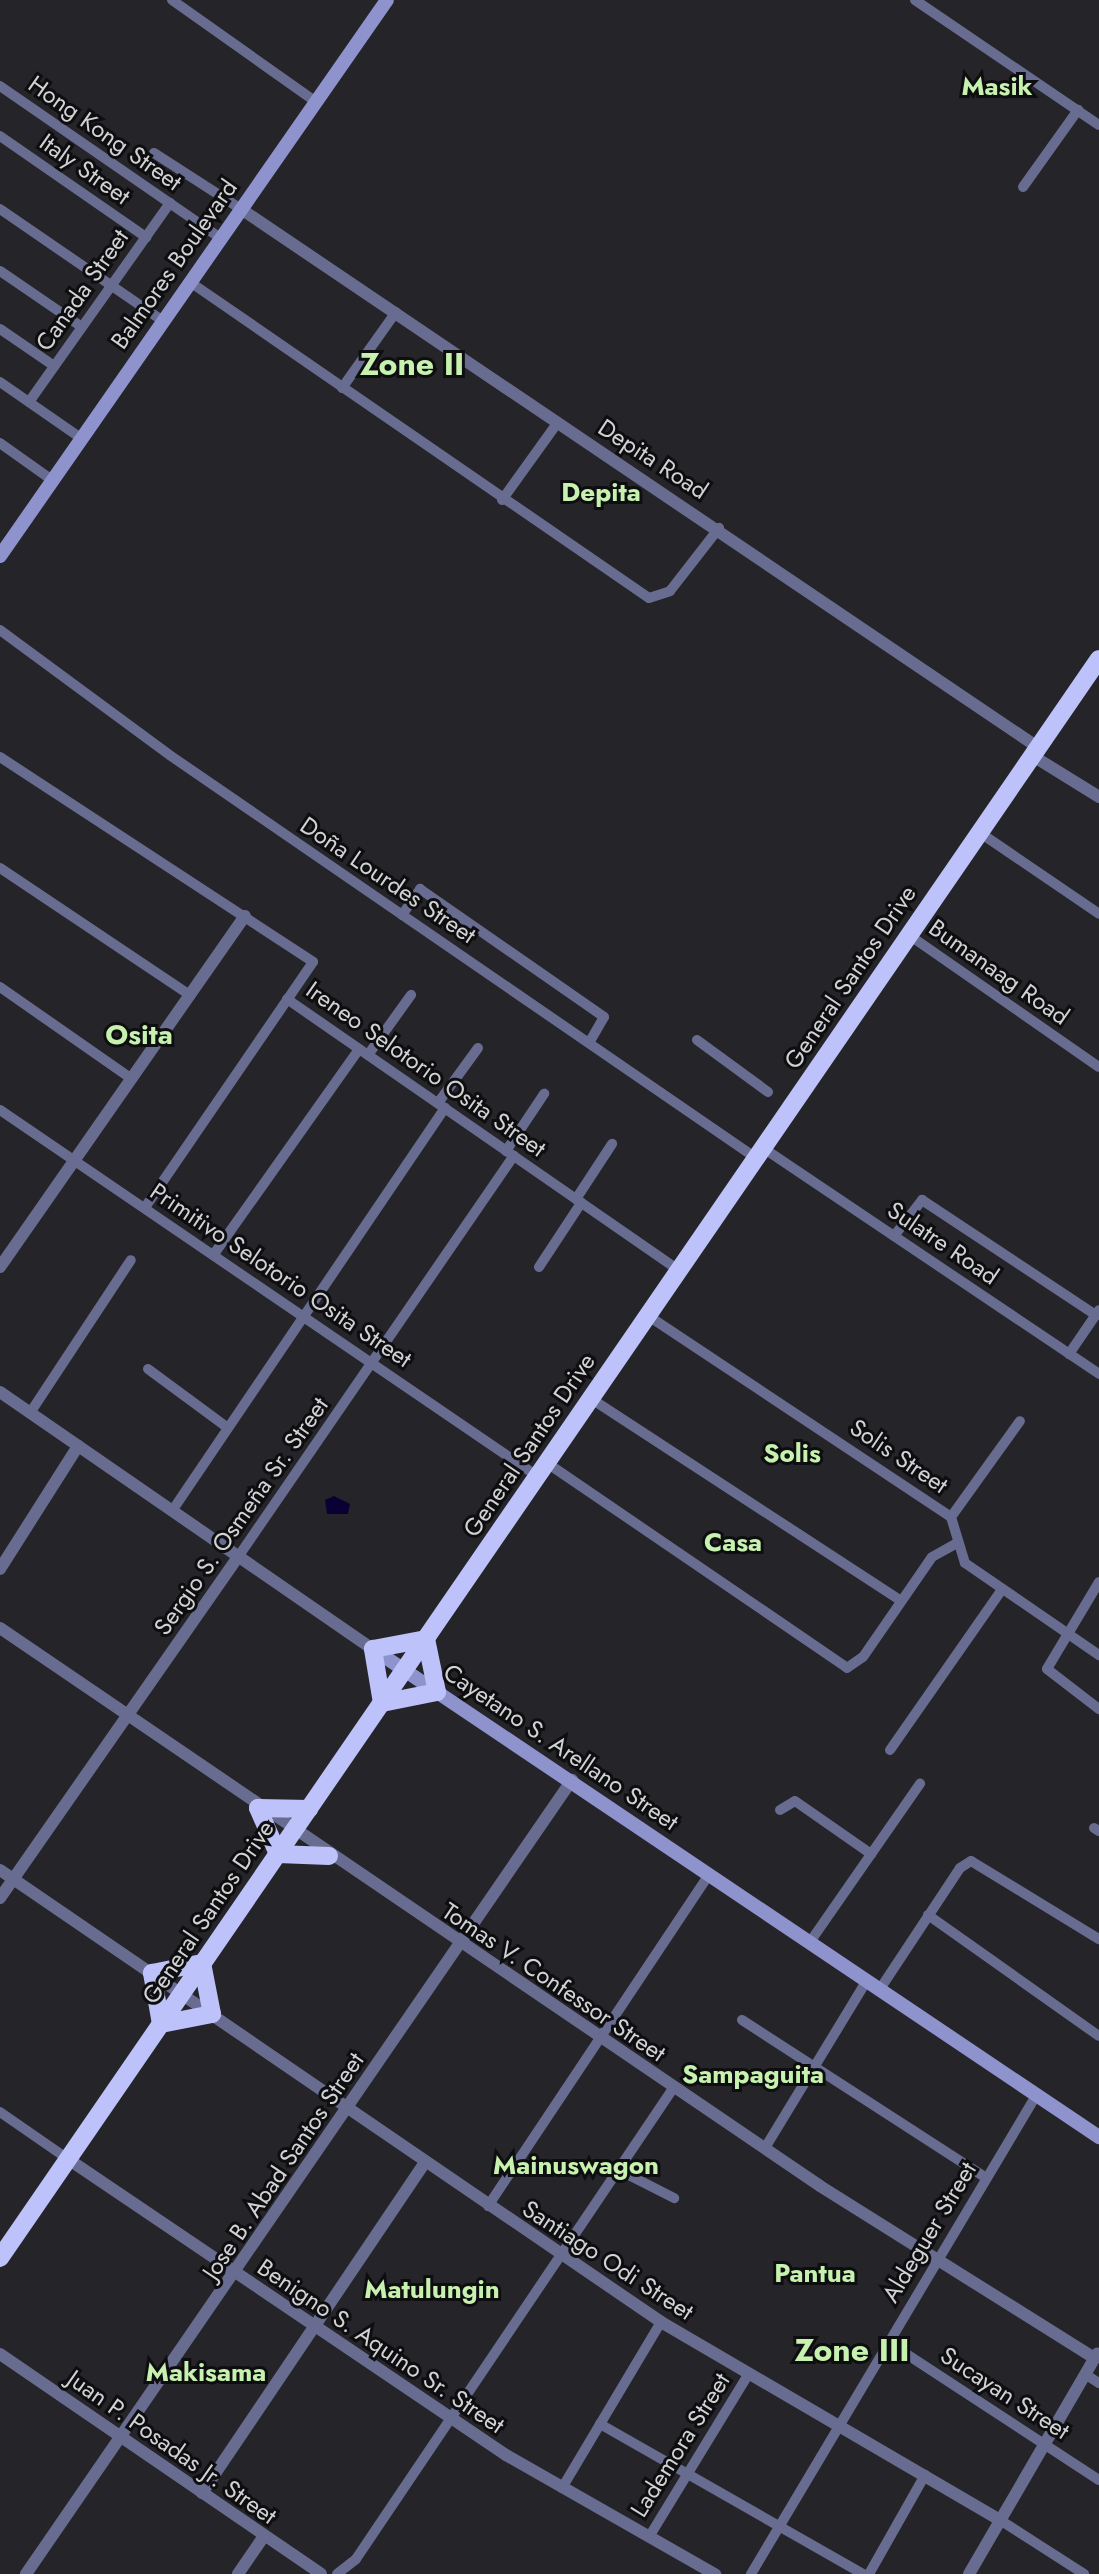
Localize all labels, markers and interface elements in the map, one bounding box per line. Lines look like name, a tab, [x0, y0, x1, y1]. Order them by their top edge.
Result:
street label: Hong Kong Street	[23, 69, 187, 197]
district label: Masik	[961, 71, 1033, 103]
street label: Italy Street	[34, 127, 136, 211]
street label: Balmores Boulevard	[105, 174, 243, 354]
street label: Canada Street	[30, 224, 134, 356]
district label: Zone II	[360, 345, 464, 383]
street label: Depita Road	[593, 413, 713, 505]
district label: Depita	[561, 477, 641, 509]
street label: Doña Lourdes Street	[295, 811, 481, 949]
street label: General Santos Drive	[778, 880, 922, 1074]
street label: Bumanaag Road	[923, 913, 1075, 1031]
street label: Ireneo Selotorio Osita Street	[301, 975, 551, 1163]
district label: Osita	[105, 1018, 173, 1052]
street label: Primitivo Selotorio Osita Street	[145, 1177, 417, 1373]
street label: Sulatre Road	[882, 1195, 1004, 1291]
street label: General Santos Drive	[457, 1348, 601, 1542]
street label: Sergio S. Osmeña Sr. Street	[148, 1391, 334, 1641]
street label: Solis Street	[844, 1413, 954, 1499]
district label: Solis	[763, 1438, 821, 1470]
district label: Casa	[704, 1527, 762, 1559]
street label: Cayetano S. Arellano Street	[438, 1658, 684, 1836]
street label: General Santos Drive	[136, 1815, 280, 2009]
street label: Tomas V. Confessor Street	[437, 1896, 671, 2068]
street label: Jose B. Abad Santos Street	[196, 2047, 370, 2285]
district label: Sampaguita	[682, 2059, 824, 2091]
district label: Mainuswagon	[493, 2150, 659, 2182]
street label: Aldeguer Street	[876, 2157, 982, 2307]
street label: Santiago Odi Street	[517, 2194, 699, 2326]
street label: Benigno S. Aquino Sr. Street	[252, 2253, 510, 2439]
district label: Pantua	[774, 2258, 856, 2290]
district label: Matulungin	[364, 2274, 500, 2306]
district label: Zone III	[795, 2331, 909, 2369]
street label: Sucayan Street	[935, 2341, 1075, 2445]
district label: Makisama	[146, 2357, 266, 2389]
street label: Juan P. Posadas Jr. Street	[62, 2364, 282, 2530]
street label: Lademora Street	[624, 2368, 736, 2522]

